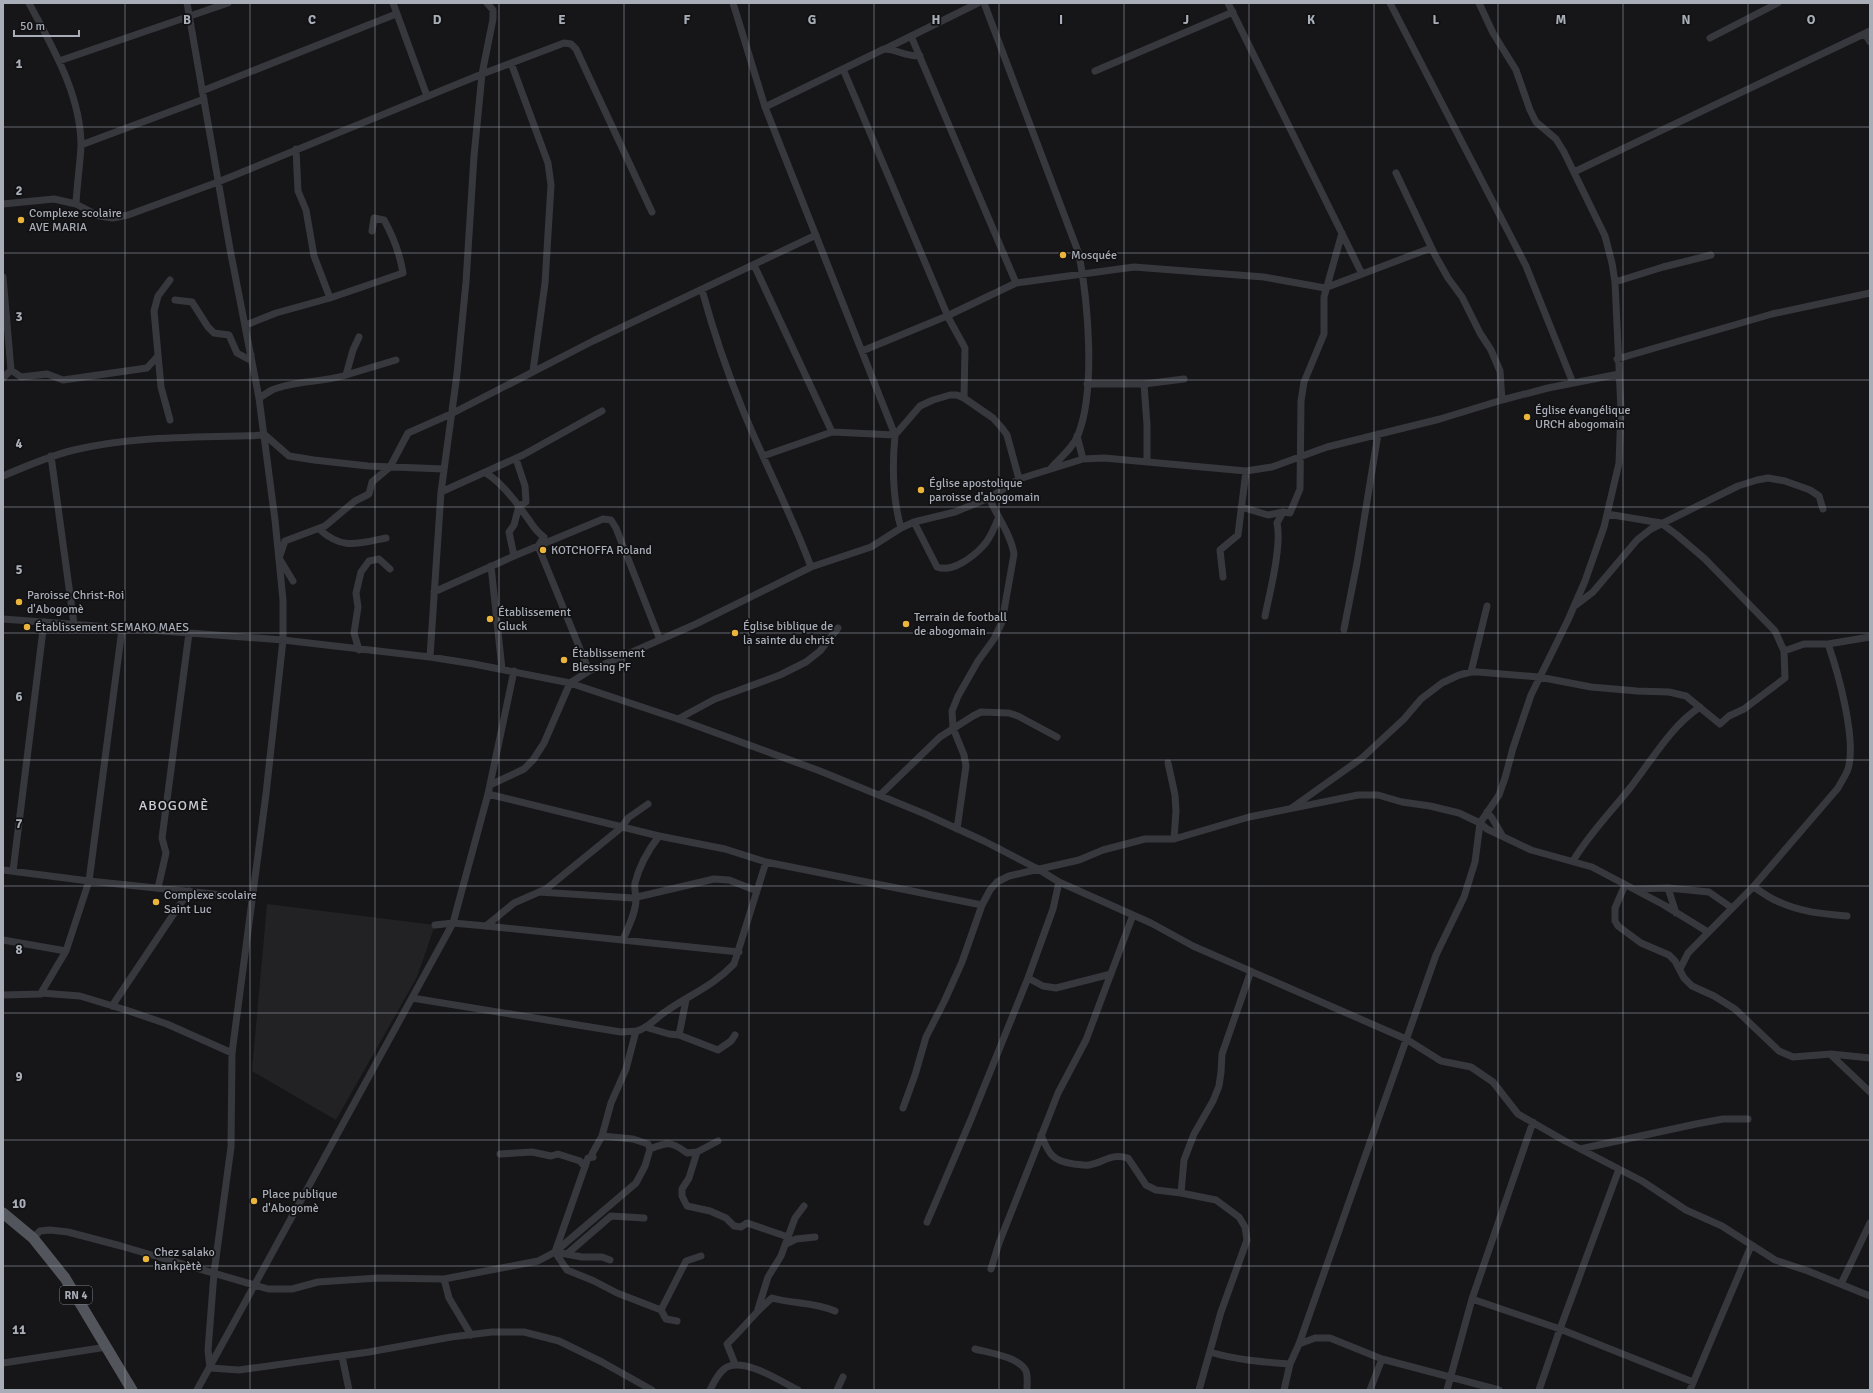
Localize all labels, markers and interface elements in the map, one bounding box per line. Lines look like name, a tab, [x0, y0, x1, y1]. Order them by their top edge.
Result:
scale bar	[14, 12, 79, 38]
text: B	[183, 12, 191, 28]
text: C	[308, 12, 316, 28]
text: D	[433, 12, 442, 28]
text: E	[558, 12, 566, 28]
text: F	[684, 12, 691, 28]
text: G	[808, 12, 816, 28]
text: H	[932, 12, 940, 28]
text: I	[1059, 12, 1063, 28]
text: J	[1183, 12, 1189, 28]
text: K	[1307, 12, 1315, 28]
text: L	[1433, 12, 1440, 28]
text: M	[1556, 12, 1567, 28]
text: N	[1681, 12, 1691, 28]
text: O	[1807, 12, 1816, 28]
text: 50 m	[20, 19, 45, 34]
text: 1	[15, 56, 23, 72]
text: 2	[15, 183, 23, 199]
place label: Complexe scolaire AVE MARIA	[29, 206, 122, 235]
marker: Complexe scolaire AVE MARIA	[16, 215, 26, 225]
place label: Mosquée	[1071, 248, 1117, 263]
marker: Mosquée	[1058, 250, 1068, 260]
text: 3	[15, 309, 23, 325]
place label: Église évangélique URCH abogomain	[1535, 403, 1631, 432]
marker: Église évangélique URCH abogomain	[1522, 412, 1532, 422]
text: 4	[15, 436, 23, 452]
place label: Église apostolique paroisse d'abogomain	[929, 476, 1040, 505]
marker: Église apostolique paroisse d'abogomain	[916, 485, 926, 495]
place label: KOTCHOFFA Roland	[551, 543, 652, 558]
marker: KOTCHOFFA Roland	[538, 545, 548, 555]
text: 5	[15, 562, 23, 578]
place label: Paroisse Christ-Roi d'Abogomè	[27, 588, 124, 617]
marker: Paroisse Christ-Roi d'Abogomè	[14, 597, 24, 607]
place label: Établissement Gluck	[498, 605, 571, 634]
place label: Terrain de football de abogomain	[914, 610, 1007, 639]
marker: Établissement Gluck	[485, 614, 495, 624]
place label: Église biblique de la sainte du christ	[743, 619, 834, 648]
marker: Terrain de football de abogomain	[901, 619, 911, 629]
place label: Établissement SEMAKO MAES	[35, 620, 189, 635]
marker: Établissement SEMAKO MAES	[22, 622, 32, 632]
marker: Église biblique de la sainte du christ	[730, 628, 740, 638]
place label: Établissement Blessing PF	[572, 646, 645, 675]
marker: Établissement Blessing PF	[559, 655, 569, 665]
text: 6	[15, 689, 23, 705]
district label: ABOGOMÈ	[139, 797, 209, 814]
text: 7	[15, 816, 23, 832]
place label: Complexe scolaire Saint Luc	[164, 888, 257, 917]
marker: Complexe scolaire Saint Luc	[151, 897, 161, 907]
text: 8	[15, 942, 23, 958]
text: 9	[15, 1069, 23, 1085]
place label: Place publique d'Abogomè	[262, 1187, 337, 1216]
text: 10	[12, 1196, 26, 1212]
marker: Place publique d'Abogomè	[249, 1196, 259, 1206]
place label: Chez salako hankpètè	[154, 1245, 215, 1274]
marker: Chez salako hankpètè	[141, 1254, 151, 1264]
road number: RN 4	[60, 1286, 92, 1304]
text: 11	[12, 1322, 26, 1338]

